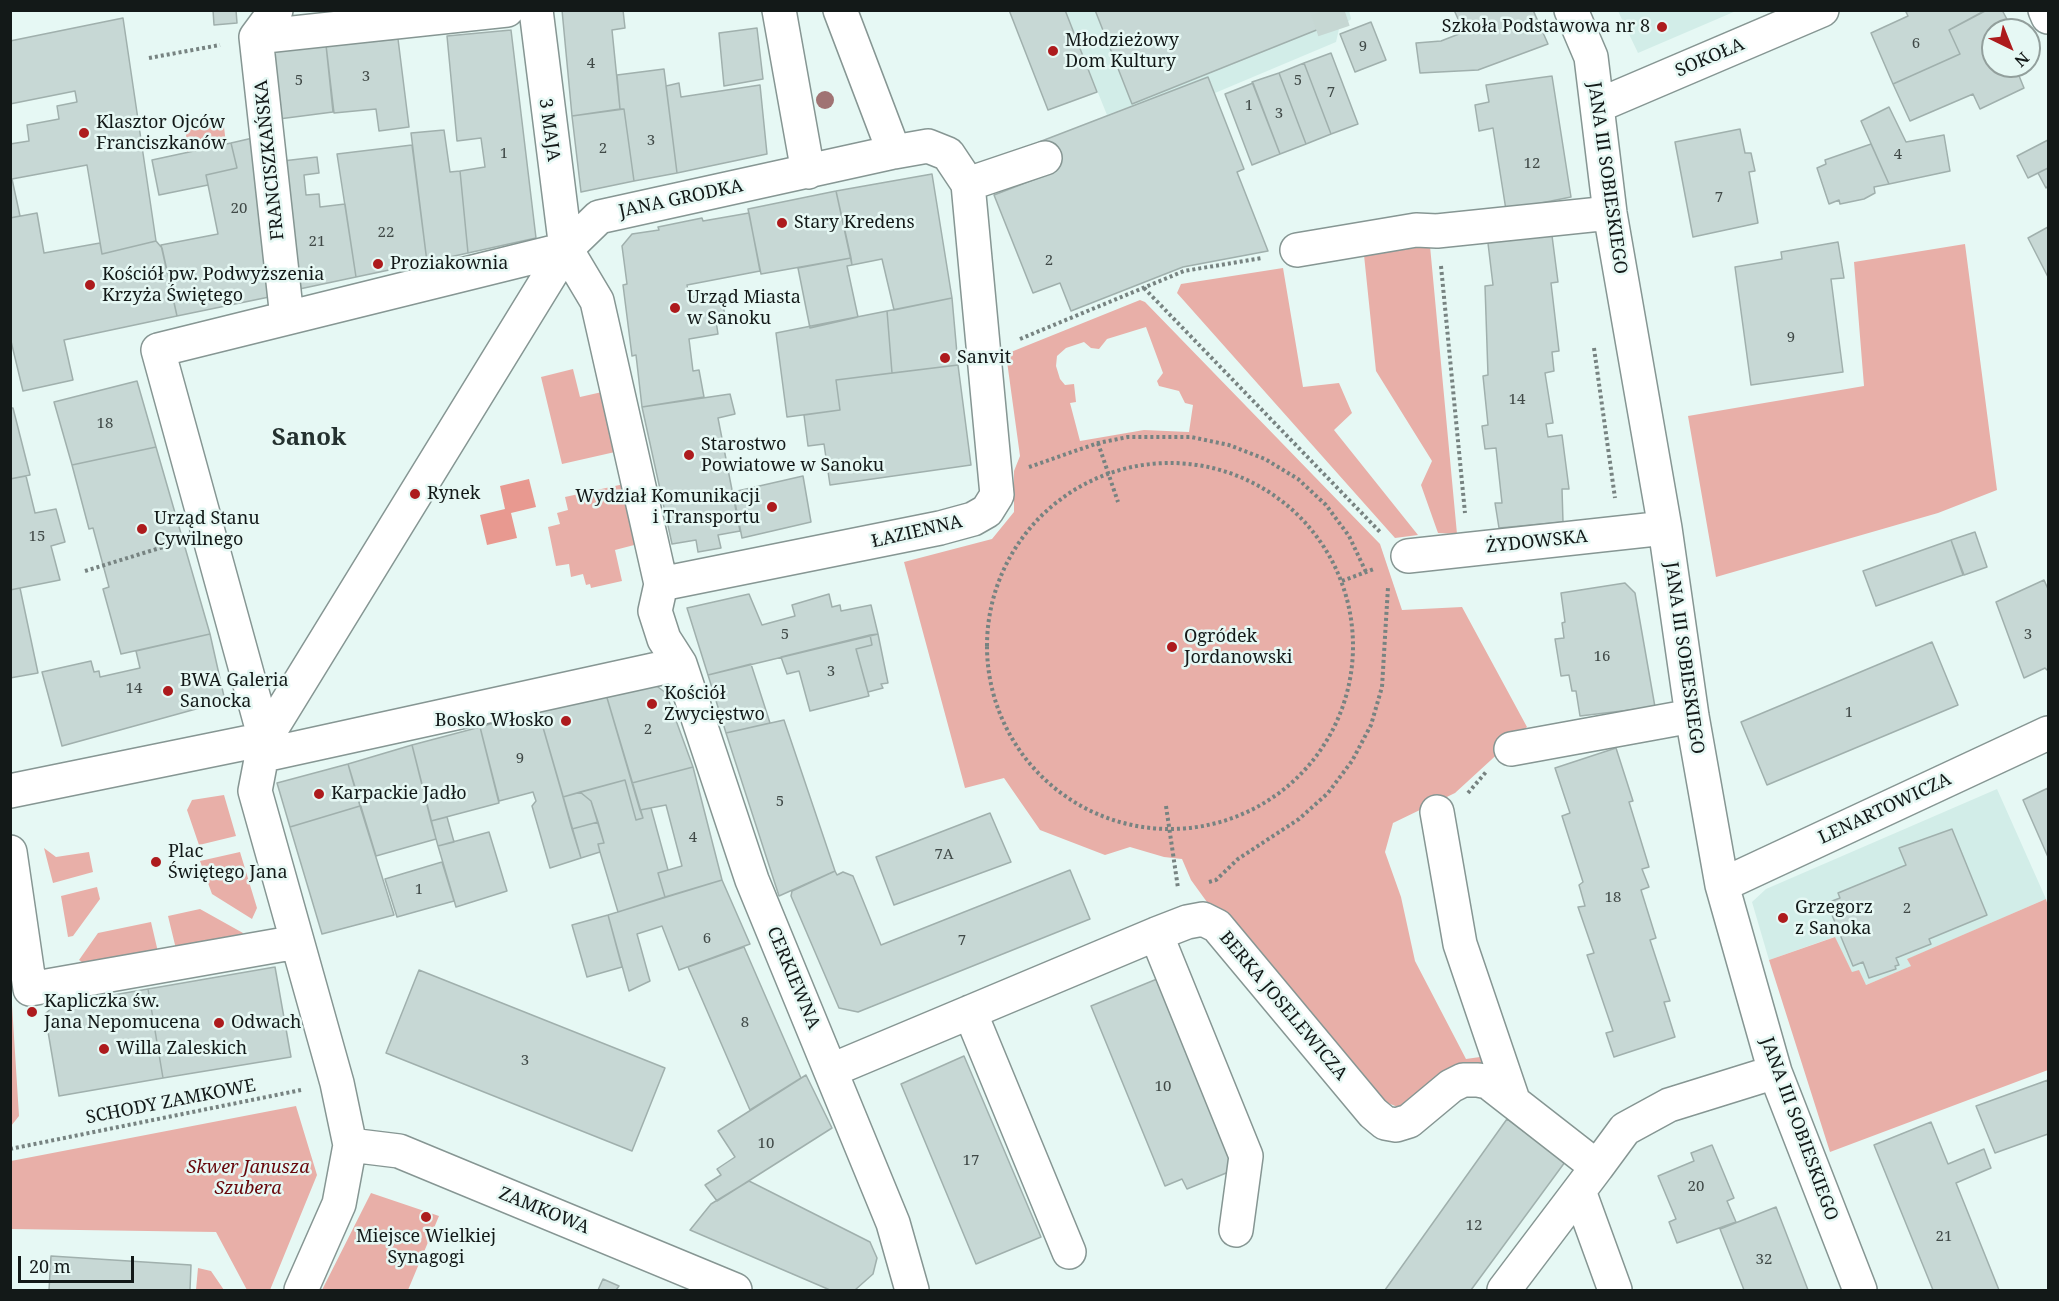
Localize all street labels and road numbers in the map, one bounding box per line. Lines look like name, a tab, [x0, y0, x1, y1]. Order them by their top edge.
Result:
street label: SOKOŁA	[1672, 34, 1748, 82]
street label: FRANCISZKAŃSKA	[251, 79, 289, 241]
street label: JANA III SOBIESKIEGO	[1583, 81, 1631, 275]
street label: 3 MAJA	[534, 97, 564, 163]
street label: JANA GRODKA	[617, 175, 745, 223]
street label: ŁAZIENNA	[869, 511, 965, 553]
street label: ŻYDOWSKA	[1485, 526, 1589, 558]
street label: JANA III SOBIESKIEGO	[1660, 561, 1708, 755]
street label: LENARTOWICZA	[1815, 769, 1955, 849]
street label: CERKIEWNA	[762, 923, 824, 1033]
street label: BERKA JOSELEWICZA	[1214, 927, 1352, 1085]
street label: JANA III SOBIESKIEGO	[1756, 1034, 1842, 1224]
street label: SCHODY ZAMKOWE	[84, 1075, 258, 1129]
street label: ZAMKOWA	[496, 1183, 592, 1239]

